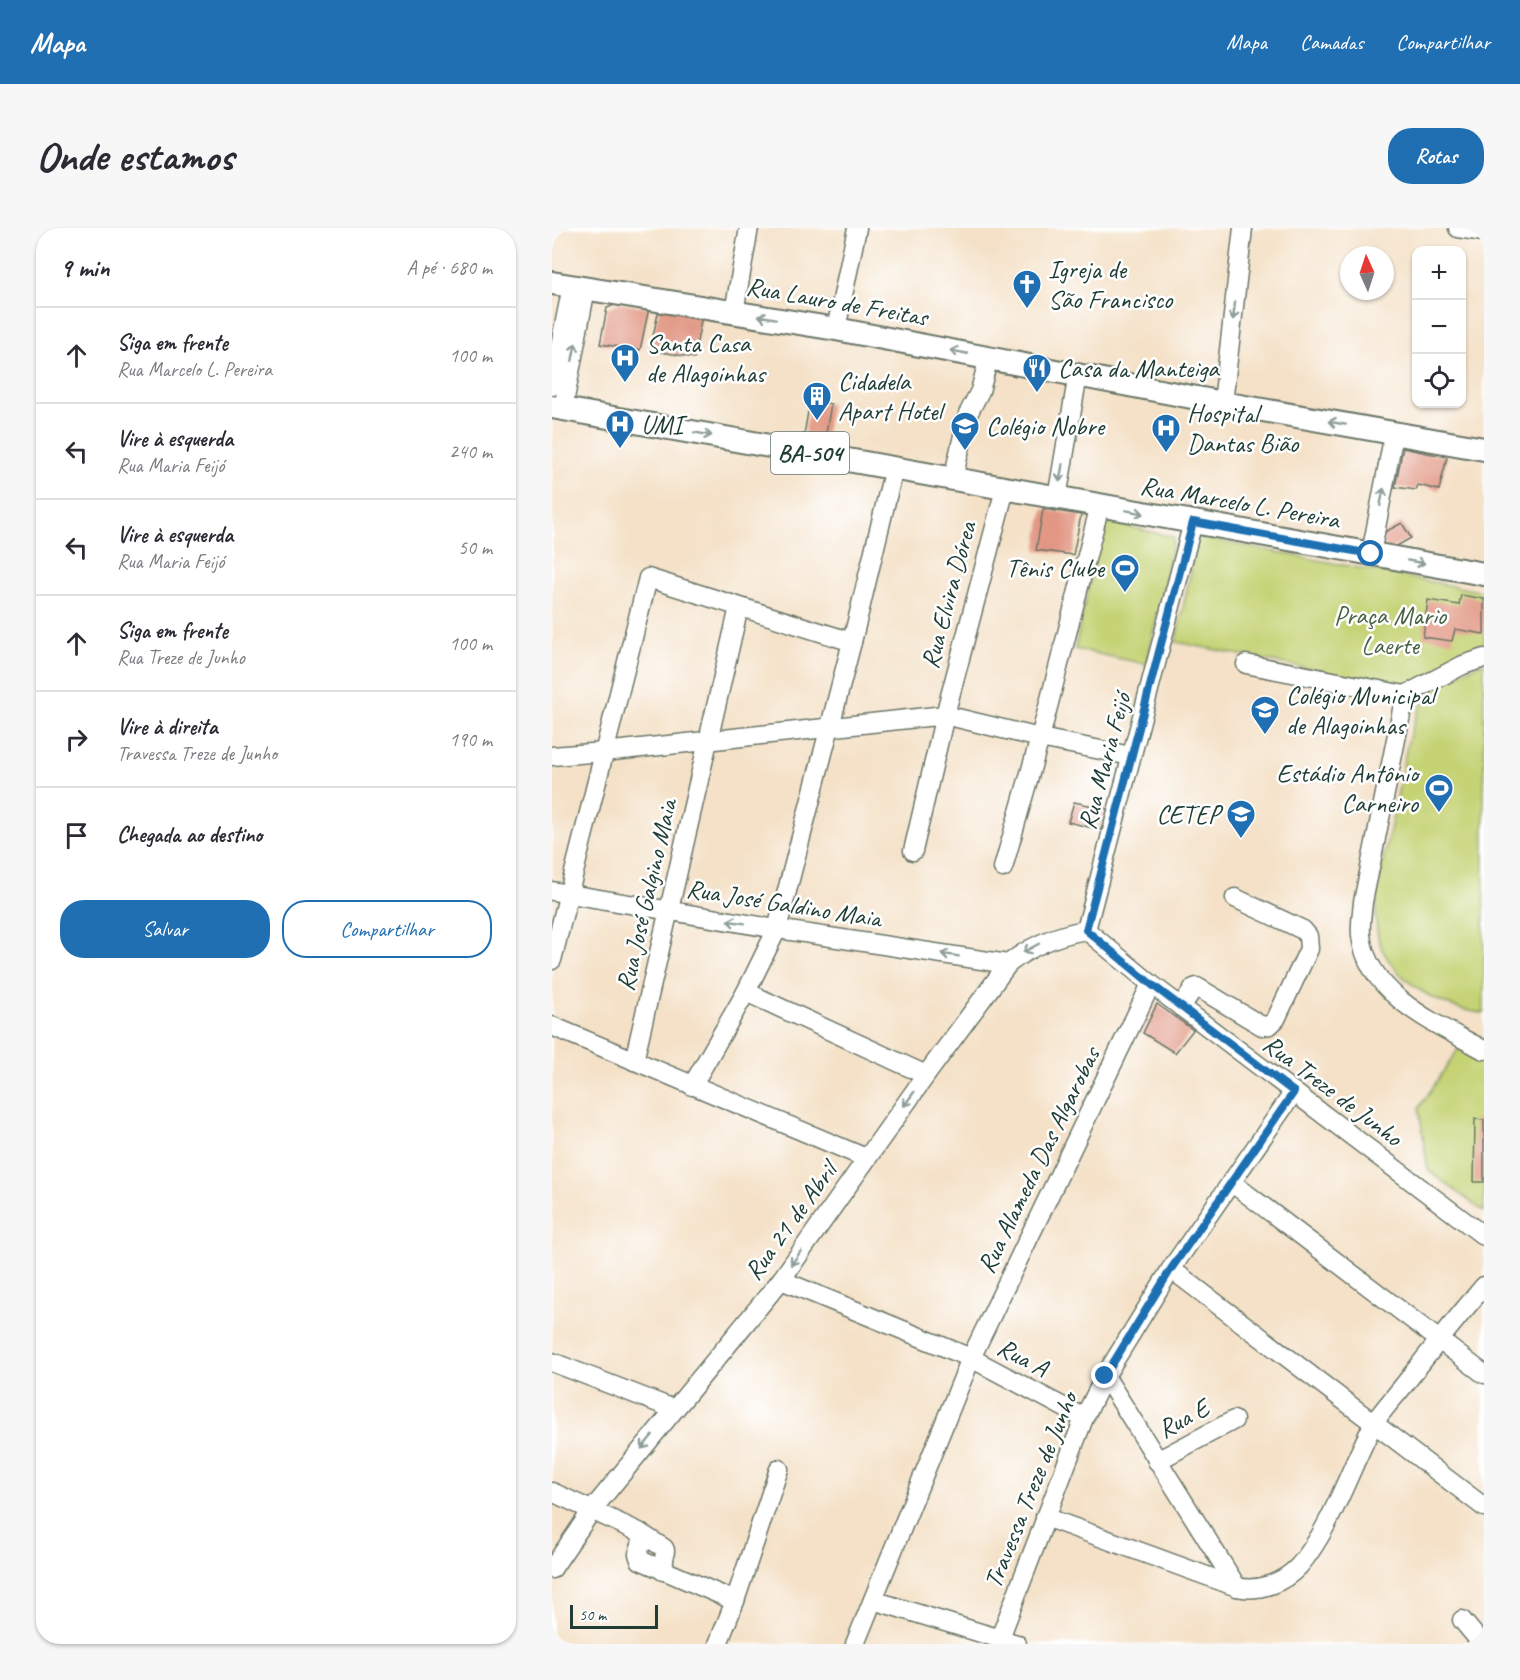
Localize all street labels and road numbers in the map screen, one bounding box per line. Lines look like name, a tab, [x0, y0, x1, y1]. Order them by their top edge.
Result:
street label: Rua Lauro de Freitas	[744, 269, 932, 334]
road number: BA-504	[771, 432, 849, 474]
street label: Rua Marcelo L. Pereira	[1138, 469, 1344, 537]
street label: Rua Elvira Dórea	[913, 517, 984, 672]
street label: Rua Maria Feijó	[1070, 686, 1139, 833]
street label: Rua José Galgino Maia	[608, 794, 685, 994]
street label: Rua José Galdino Maia	[684, 872, 886, 936]
street label: Rua Treze de Junho	[1256, 1027, 1410, 1155]
street label: Rua Alameda Das Algarobas	[969, 1040, 1108, 1279]
street label: Rua 21 de Abril	[737, 1152, 847, 1286]
street label: Rua A	[992, 1331, 1055, 1385]
street label: Travessa Treze de Junho	[976, 1385, 1086, 1593]
street label: Rua E	[1152, 1390, 1217, 1446]

